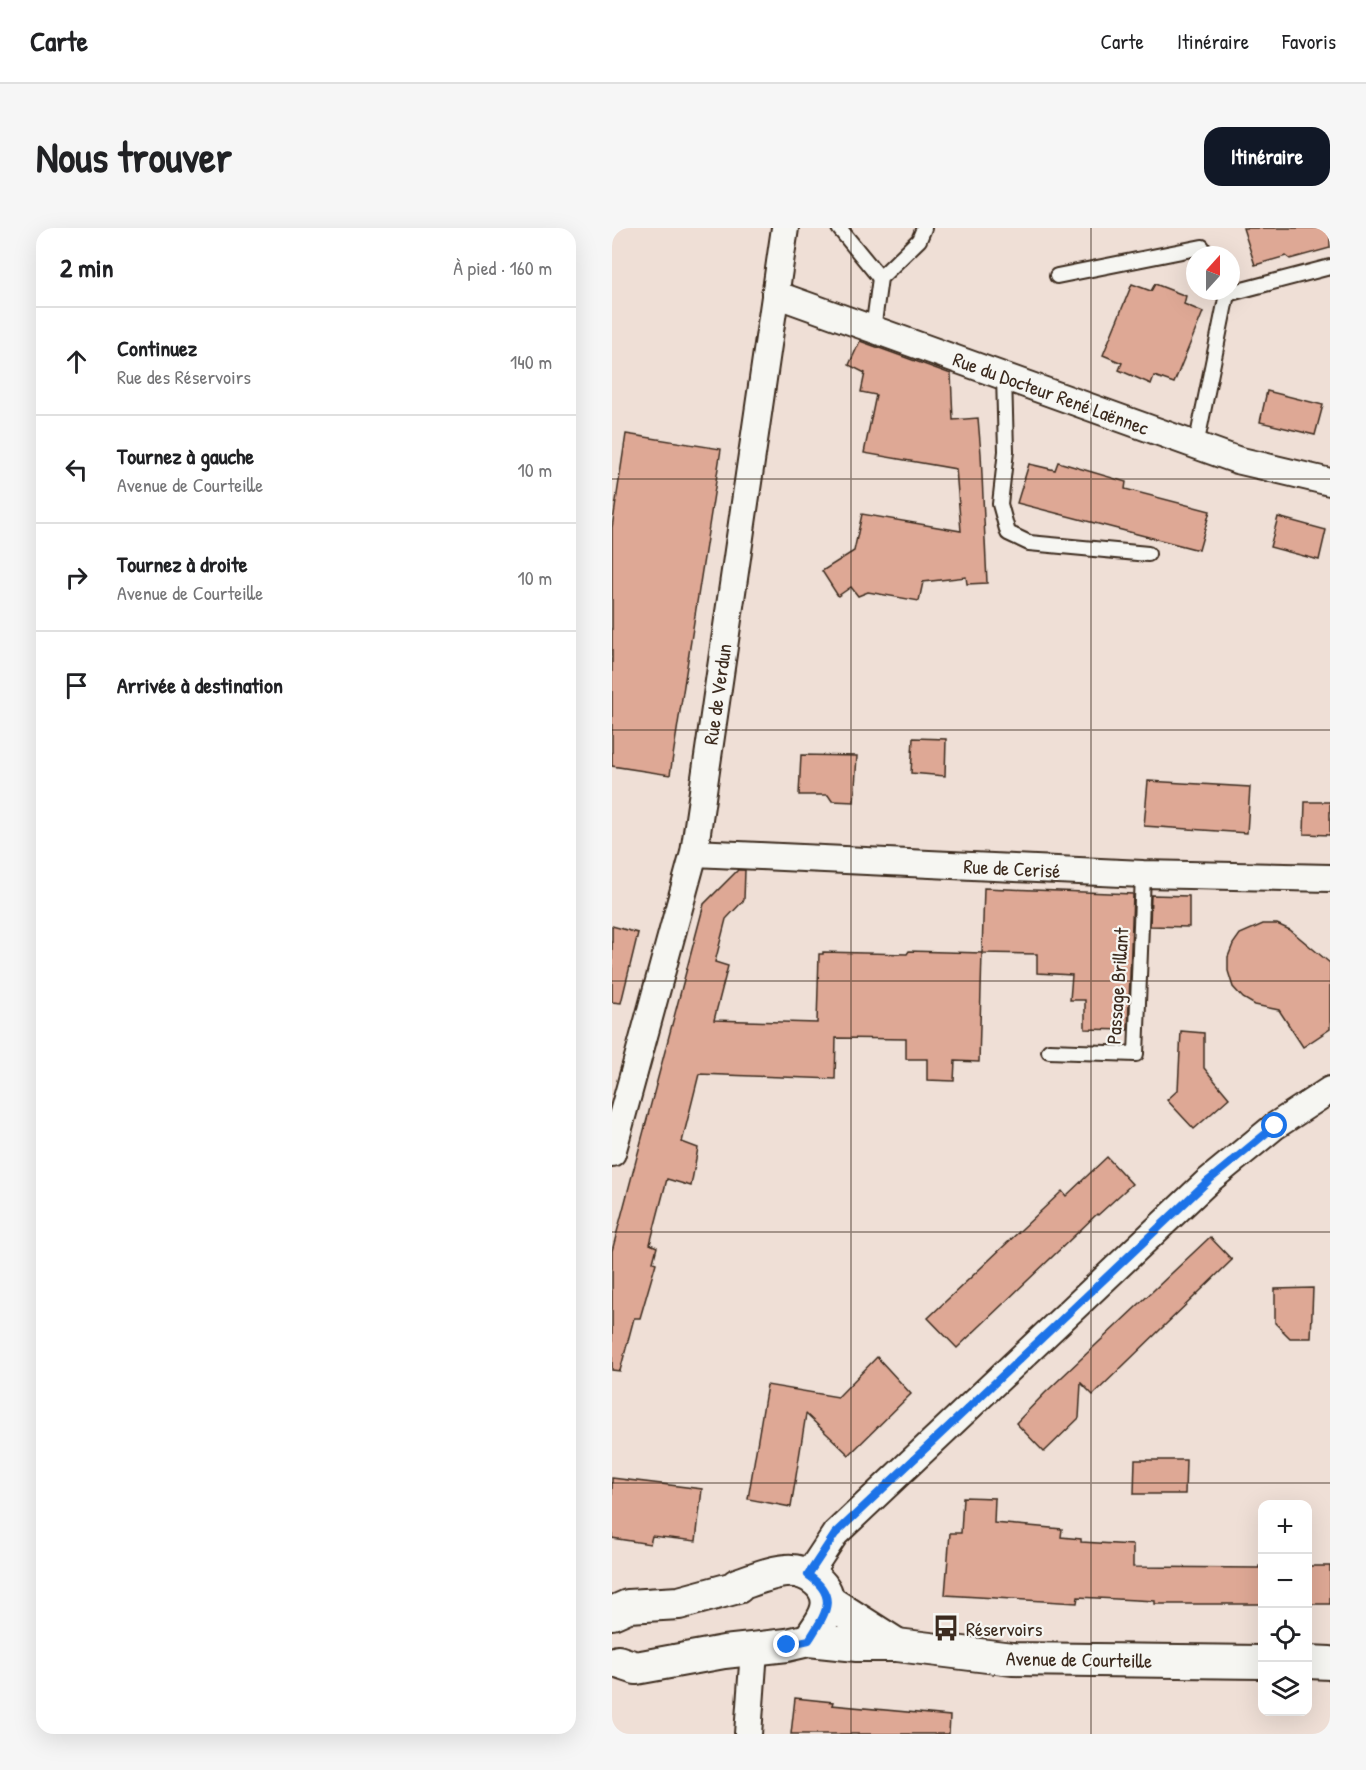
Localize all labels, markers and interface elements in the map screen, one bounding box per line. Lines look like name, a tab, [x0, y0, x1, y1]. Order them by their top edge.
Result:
text: Carte	[30, 22, 88, 60]
text: Carte	[1101, 27, 1144, 56]
text: Itinéraire	[1177, 27, 1249, 56]
text: Favoris	[1282, 27, 1336, 56]
button: Itinéraire	[1204, 127, 1330, 186]
text: Nous trouver	[36, 128, 232, 185]
north arrow	[1186, 246, 1240, 300]
text: 2 min	[60, 250, 113, 285]
text: À pied · 160 m	[453, 254, 552, 281]
text: Continuez	[117, 333, 197, 363]
icon: ahead	[60, 345, 93, 378]
street label: Rue du Docteur René Laënnec	[950, 345, 1153, 441]
text: 140 m	[510, 348, 552, 375]
text: Rue des Réservoirs	[117, 363, 251, 390]
text: Tournez à gauche	[117, 441, 254, 471]
icon: left	[60, 453, 93, 486]
text: 10 m	[518, 456, 552, 483]
text: Avenue de Courteille	[117, 471, 263, 498]
text: Tournez à droite	[117, 549, 247, 579]
icon: right	[60, 561, 93, 594]
text: 10 m	[518, 564, 552, 591]
text: Avenue de Courteille	[117, 579, 263, 606]
street label: Rue de Verdun	[697, 642, 737, 746]
icon: arrive	[60, 669, 93, 702]
text: Arrivée à destination	[117, 670, 283, 700]
street label: Rue de Cerisé	[963, 852, 1061, 884]
street label: Passage Brillant	[1099, 926, 1135, 1045]
route start	[1261, 1112, 1287, 1138]
map controls	[1258, 1500, 1312, 1716]
button: +	[1258, 1500, 1312, 1554]
button: −	[1258, 1554, 1312, 1608]
button: locate	[1258, 1608, 1312, 1662]
bus stop icon: Réservoirs	[931, 1613, 961, 1643]
place label: Réservoirs	[966, 1615, 1043, 1642]
route end	[773, 1631, 799, 1657]
street label: Avenue de Courteille	[1006, 1644, 1152, 1674]
button: layers	[1258, 1662, 1312, 1716]

